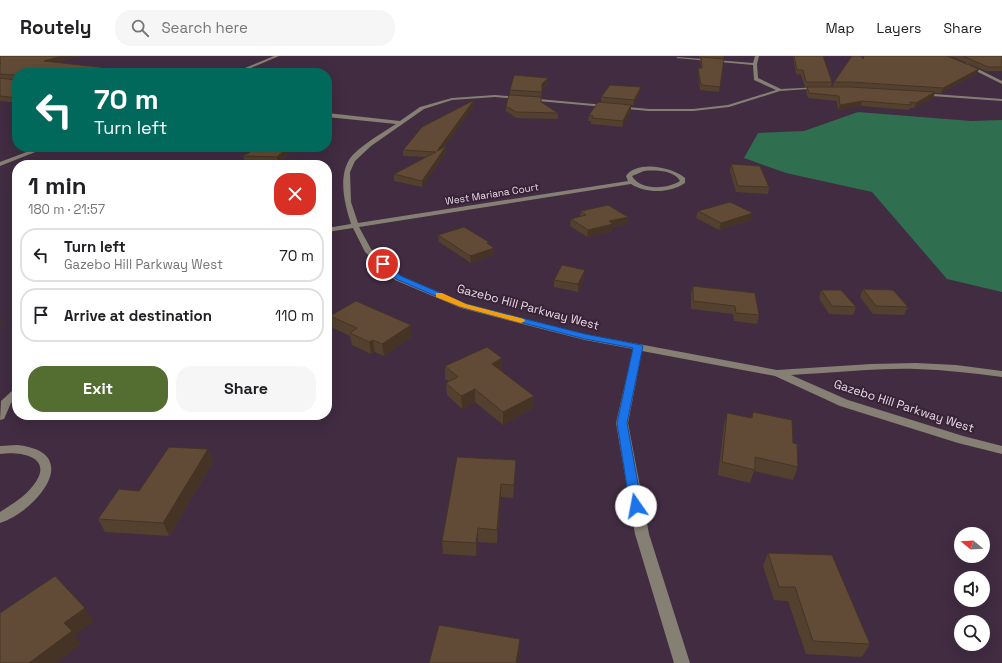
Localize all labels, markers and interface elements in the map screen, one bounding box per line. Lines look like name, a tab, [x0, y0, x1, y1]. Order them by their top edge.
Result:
search box	[115, 10, 395, 46]
text: Routely	[20, 15, 91, 40]
icon: search	[129, 17, 151, 39]
text: Search here	[161, 18, 248, 37]
text: Map	[825, 19, 855, 37]
text: Layers	[877, 19, 921, 37]
text: Share	[943, 19, 982, 37]
text: 70 m	[94, 81, 159, 117]
icon: left	[28, 84, 80, 136]
text: Turn left	[94, 116, 167, 139]
text: 1 min	[28, 170, 87, 201]
button: close	[274, 173, 316, 215]
street label: West Mariana Court	[444, 180, 540, 208]
text: 180 m · 21:57	[28, 201, 105, 218]
text: Turn left	[64, 237, 126, 256]
icon: left	[30, 244, 52, 266]
text: 70 m	[279, 246, 314, 265]
pin	[366, 247, 400, 281]
icon: arrive	[372, 253, 394, 275]
text: Gazebo Hill Parkway West	[64, 256, 223, 273]
street label: Gazebo Hill Parkway West	[455, 280, 601, 334]
icon: arrive	[30, 304, 52, 326]
text: Arrive at destination	[64, 306, 212, 325]
text: 110 m	[275, 306, 314, 325]
button: Exit	[28, 366, 168, 412]
button: Share	[176, 366, 316, 412]
street label: Gazebo Hill Parkway West	[832, 376, 976, 436]
position arrow	[615, 485, 657, 527]
north arrow	[954, 527, 990, 563]
map controls	[954, 527, 990, 651]
button: sound	[954, 571, 990, 607]
button: search	[954, 615, 990, 651]

